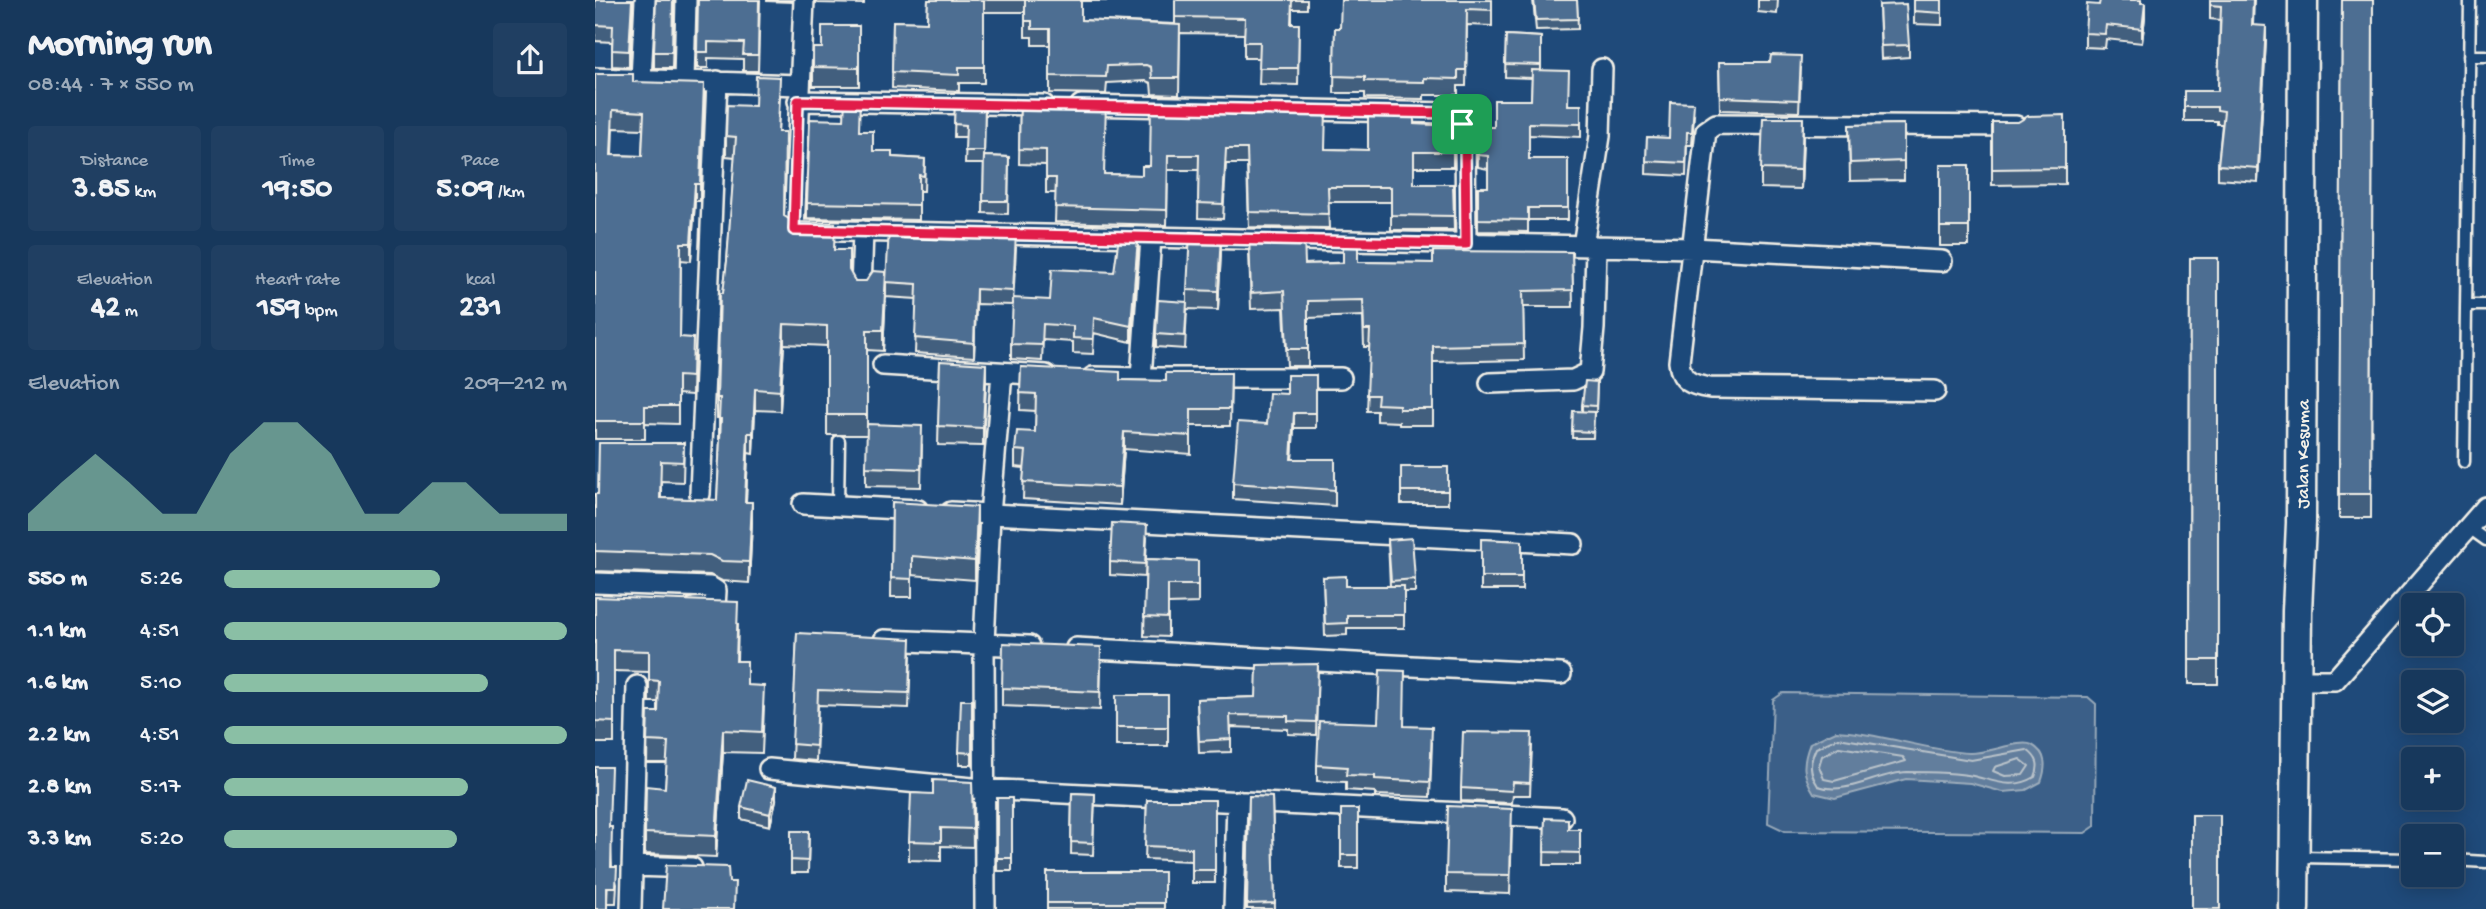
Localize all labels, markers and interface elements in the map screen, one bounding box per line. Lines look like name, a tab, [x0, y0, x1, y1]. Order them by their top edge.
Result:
button: share	[493, 23, 567, 97]
text: Morning run	[28, 24, 212, 68]
text: 08:44 · 7 × 550 m	[28, 72, 194, 99]
pin	[1432, 94, 1492, 154]
icon: arrive	[1443, 105, 1481, 143]
text: Distance	[81, 150, 148, 173]
text: Time	[280, 150, 315, 173]
text: Pace	[462, 150, 499, 173]
text: 3.85	[73, 173, 130, 208]
text: 19:50	[263, 173, 332, 208]
text: 5:09	[436, 173, 494, 208]
text: km	[130, 181, 156, 204]
text: /km	[494, 181, 525, 204]
text: Elevation	[77, 269, 152, 292]
text: Heart rate	[255, 269, 340, 292]
text: kcal	[466, 269, 495, 292]
text: 42	[91, 292, 120, 327]
text: 159	[257, 292, 300, 327]
text: 231	[459, 292, 502, 327]
text: m	[120, 300, 138, 323]
text: bpm	[300, 300, 338, 323]
text: Elevation	[28, 371, 119, 398]
text: 209–212 m	[463, 371, 567, 398]
street label: Jalan Kesuma	[2293, 398, 2316, 509]
text: 550 m	[28, 566, 87, 593]
text: 5:26	[140, 566, 182, 593]
map controls	[2401, 593, 2464, 887]
button: locate	[2401, 593, 2464, 656]
text: 1.1 km	[28, 618, 86, 645]
text: 4:51	[140, 618, 180, 645]
text: 1.6 km	[28, 670, 88, 697]
text: 5:10	[140, 670, 182, 697]
button: layers	[2401, 670, 2464, 733]
text: 2.2 km	[28, 722, 90, 749]
text: 4:51	[140, 722, 180, 749]
button: +	[2401, 747, 2464, 810]
text: 2.8 km	[28, 774, 91, 801]
text: 5:17	[140, 774, 181, 801]
button: −	[2401, 824, 2464, 887]
text: 3.3 km	[28, 826, 91, 853]
text: 5:20	[140, 826, 184, 853]

